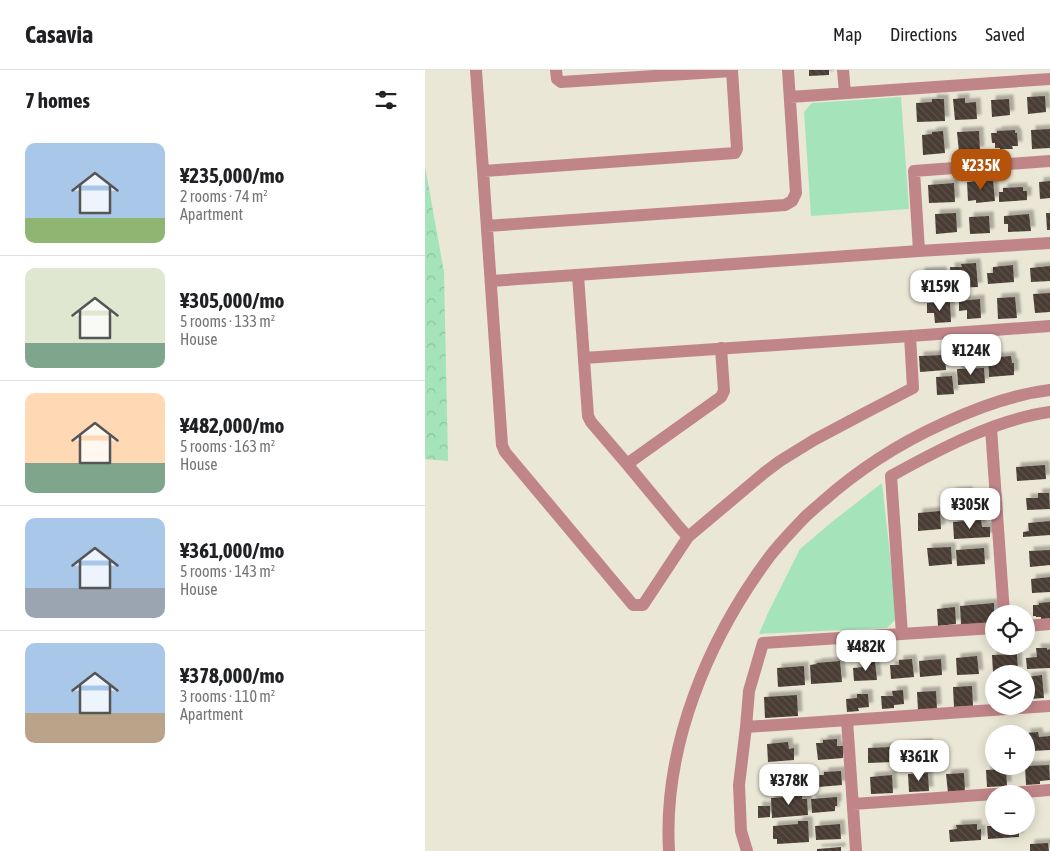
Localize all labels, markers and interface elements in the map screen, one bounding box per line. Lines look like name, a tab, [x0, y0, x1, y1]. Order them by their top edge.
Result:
text: Casavia	[25, 21, 93, 48]
text: Map	[833, 24, 862, 45]
text: Directions	[890, 24, 957, 45]
text: Saved	[985, 24, 1025, 45]
icon: filters	[372, 86, 400, 114]
text: 7 homes	[25, 88, 90, 112]
pin: ¥235K	[946, 148, 1016, 191]
text: ¥235K	[962, 156, 1000, 174]
icon: home	[65, 163, 125, 223]
text: ¥235,000/mo	[180, 163, 284, 187]
text: 2 rooms · 74 m²	[180, 187, 268, 205]
text: Apartment	[180, 205, 243, 223]
pin: ¥159K	[905, 270, 975, 312]
text: ¥159K	[921, 277, 959, 295]
icon: home	[65, 288, 125, 348]
text: ¥305,000/mo	[180, 288, 284, 312]
text: 5 rooms · 133 m²	[180, 312, 275, 330]
text: House	[180, 330, 217, 348]
pin: ¥124K	[936, 334, 1006, 376]
text: ¥124K	[952, 341, 990, 359]
icon: home	[65, 413, 125, 473]
text: ¥482,000/mo	[180, 413, 284, 437]
text: 5 rooms · 163 m²	[180, 437, 275, 455]
text: House	[180, 455, 217, 473]
pin: ¥305K	[935, 488, 1005, 530]
text: ¥305K	[951, 495, 989, 513]
icon: home	[65, 538, 125, 598]
text: ¥361,000/mo	[180, 538, 284, 562]
text: 5 rooms · 143 m²	[180, 562, 275, 580]
text: House	[180, 580, 217, 598]
map controls	[985, 605, 1035, 835]
button: locate	[985, 605, 1035, 655]
pin: ¥482K	[831, 630, 901, 672]
text: ¥482K	[847, 637, 885, 655]
icon: home	[65, 663, 125, 723]
text: ¥378,000/mo	[180, 663, 284, 687]
button: layers	[985, 665, 1035, 715]
text: 3 rooms · 110 m²	[180, 687, 275, 705]
text: Apartment	[180, 705, 243, 723]
button: +	[985, 725, 1035, 775]
pin: ¥361K	[884, 740, 954, 782]
text: ¥361K	[900, 747, 938, 765]
pin: ¥378K	[754, 764, 824, 806]
text: ¥378K	[770, 771, 808, 789]
button: −	[985, 785, 1035, 835]

